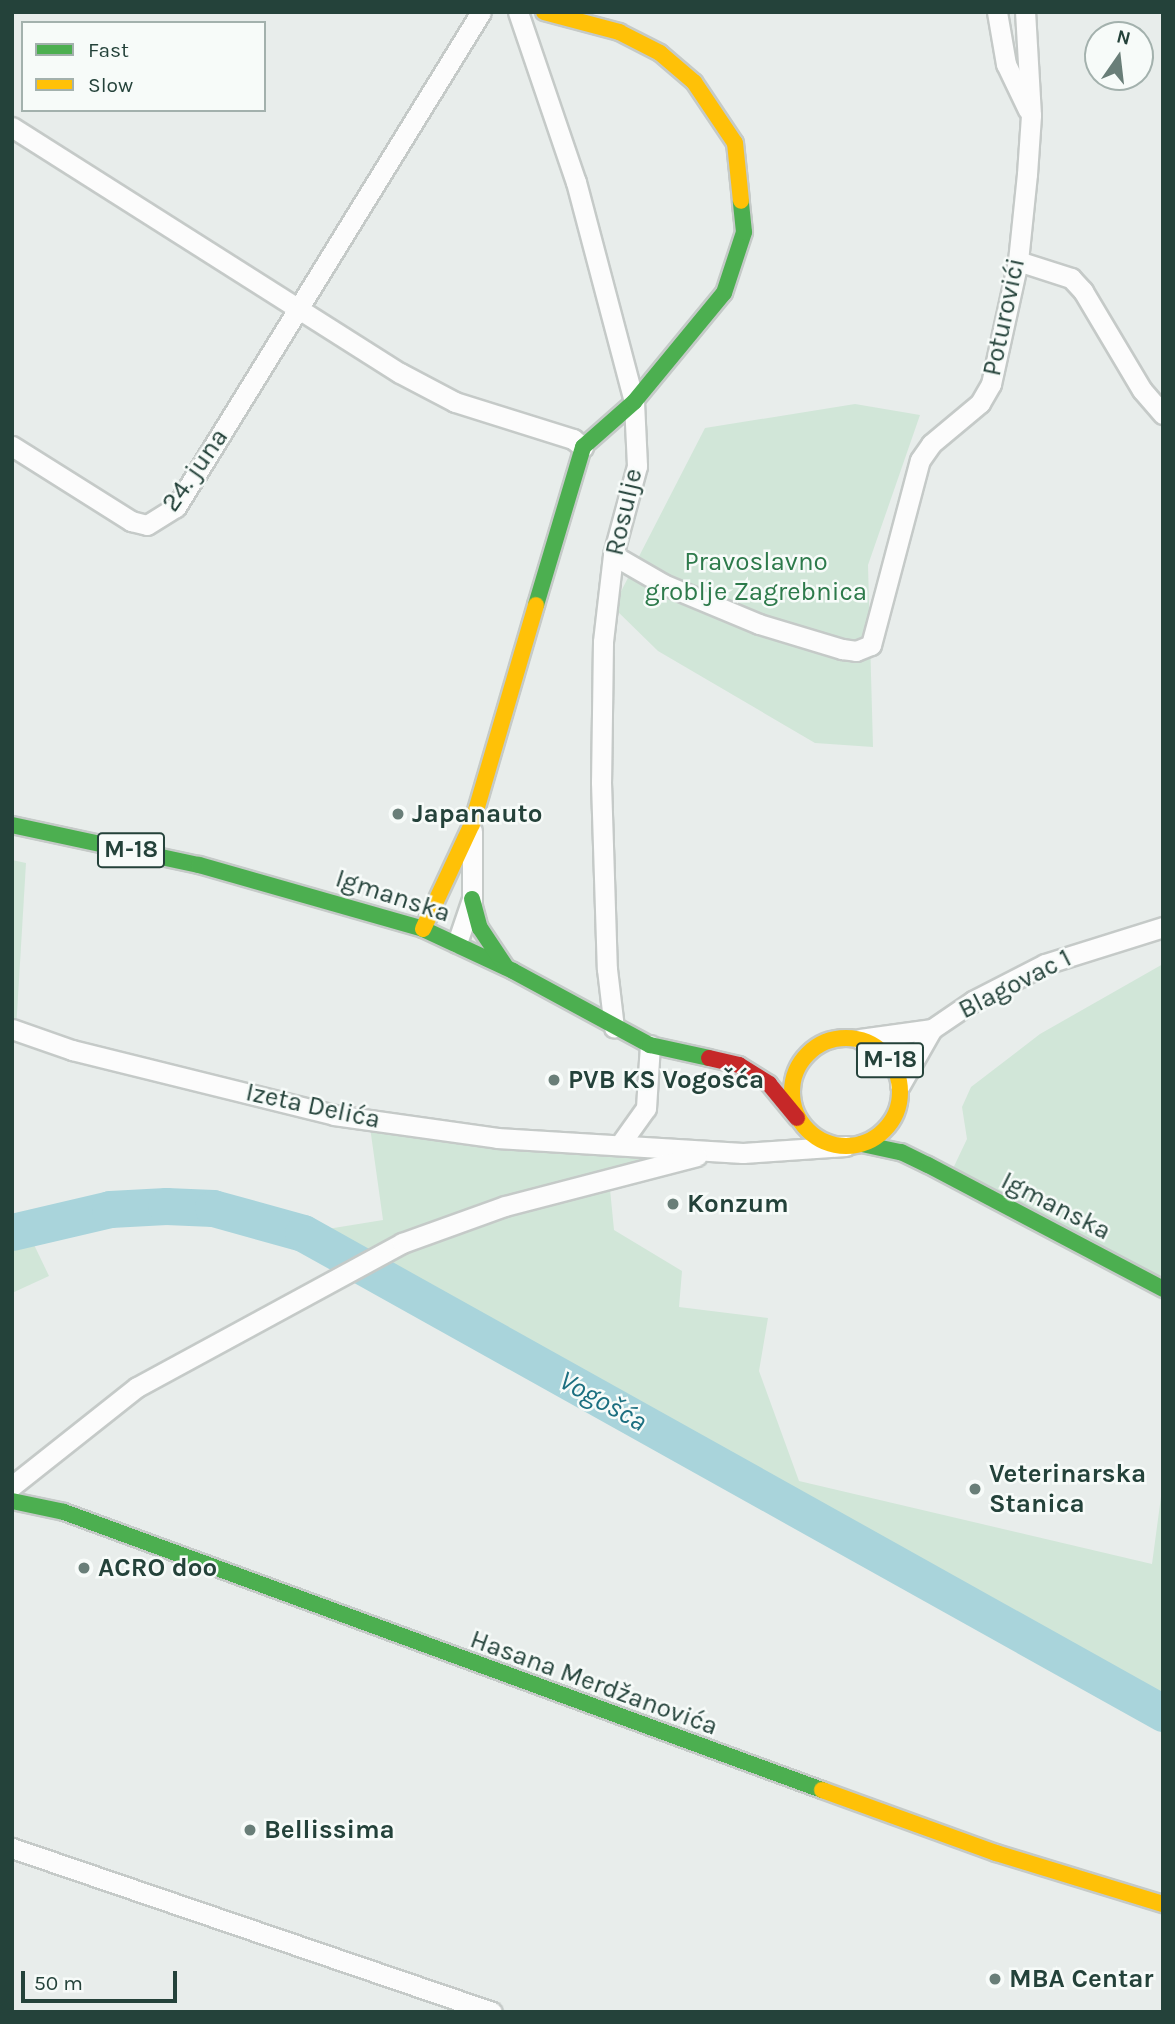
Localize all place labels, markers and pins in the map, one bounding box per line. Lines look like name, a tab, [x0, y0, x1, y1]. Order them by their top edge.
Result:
place label: Japanauto	[412, 798, 542, 830]
marker: Japanauto	[390, 806, 406, 822]
place label: PVB KS Vogošća	[568, 1064, 764, 1096]
marker: PVB KS Vogošća	[546, 1072, 562, 1088]
place label: Konzum	[687, 1188, 789, 1220]
marker: Konzum	[665, 1196, 681, 1212]
place label: Veterinarska Stanica	[989, 1458, 1146, 1520]
marker: Veterinarska Stanica	[967, 1481, 983, 1497]
place label: ACRO doo	[98, 1552, 217, 1584]
marker: ACRO doo	[76, 1560, 92, 1576]
place label: Bellissima	[264, 1814, 395, 1846]
marker: Bellissima	[242, 1822, 258, 1838]
place label: MBA Centar	[1009, 1963, 1154, 1995]
marker: MBA Centar	[987, 1971, 1003, 1987]

